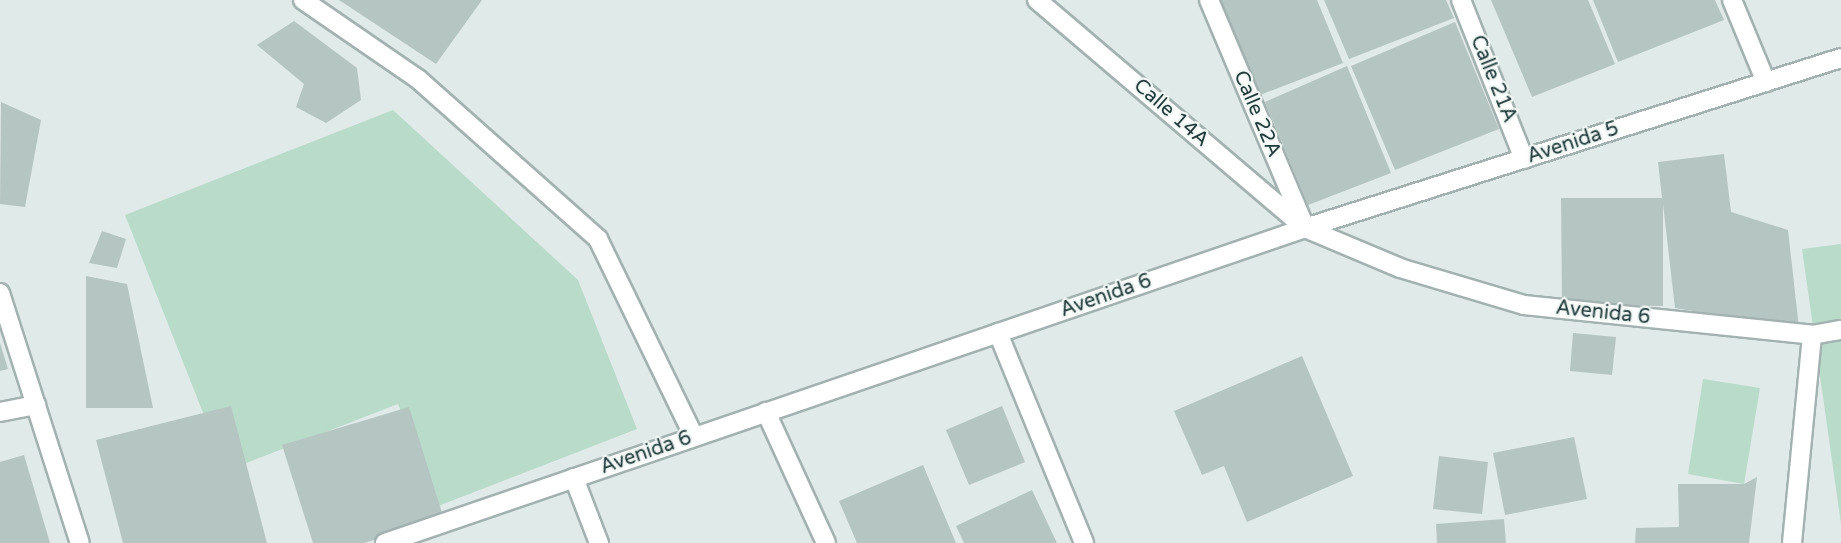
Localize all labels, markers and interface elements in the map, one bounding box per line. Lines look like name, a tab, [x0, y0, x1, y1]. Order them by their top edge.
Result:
street label: Calle 21A	[1465, 32, 1521, 126]
street label: Calle 22A	[1228, 67, 1286, 161]
street label: Calle 14A	[1129, 74, 1213, 152]
street label: Avenida 5	[1524, 117, 1622, 169]
street label: Avenida 6	[1057, 269, 1155, 323]
street label: Avenida 6	[1555, 296, 1651, 330]
street label: Avenida 6	[597, 426, 695, 480]

